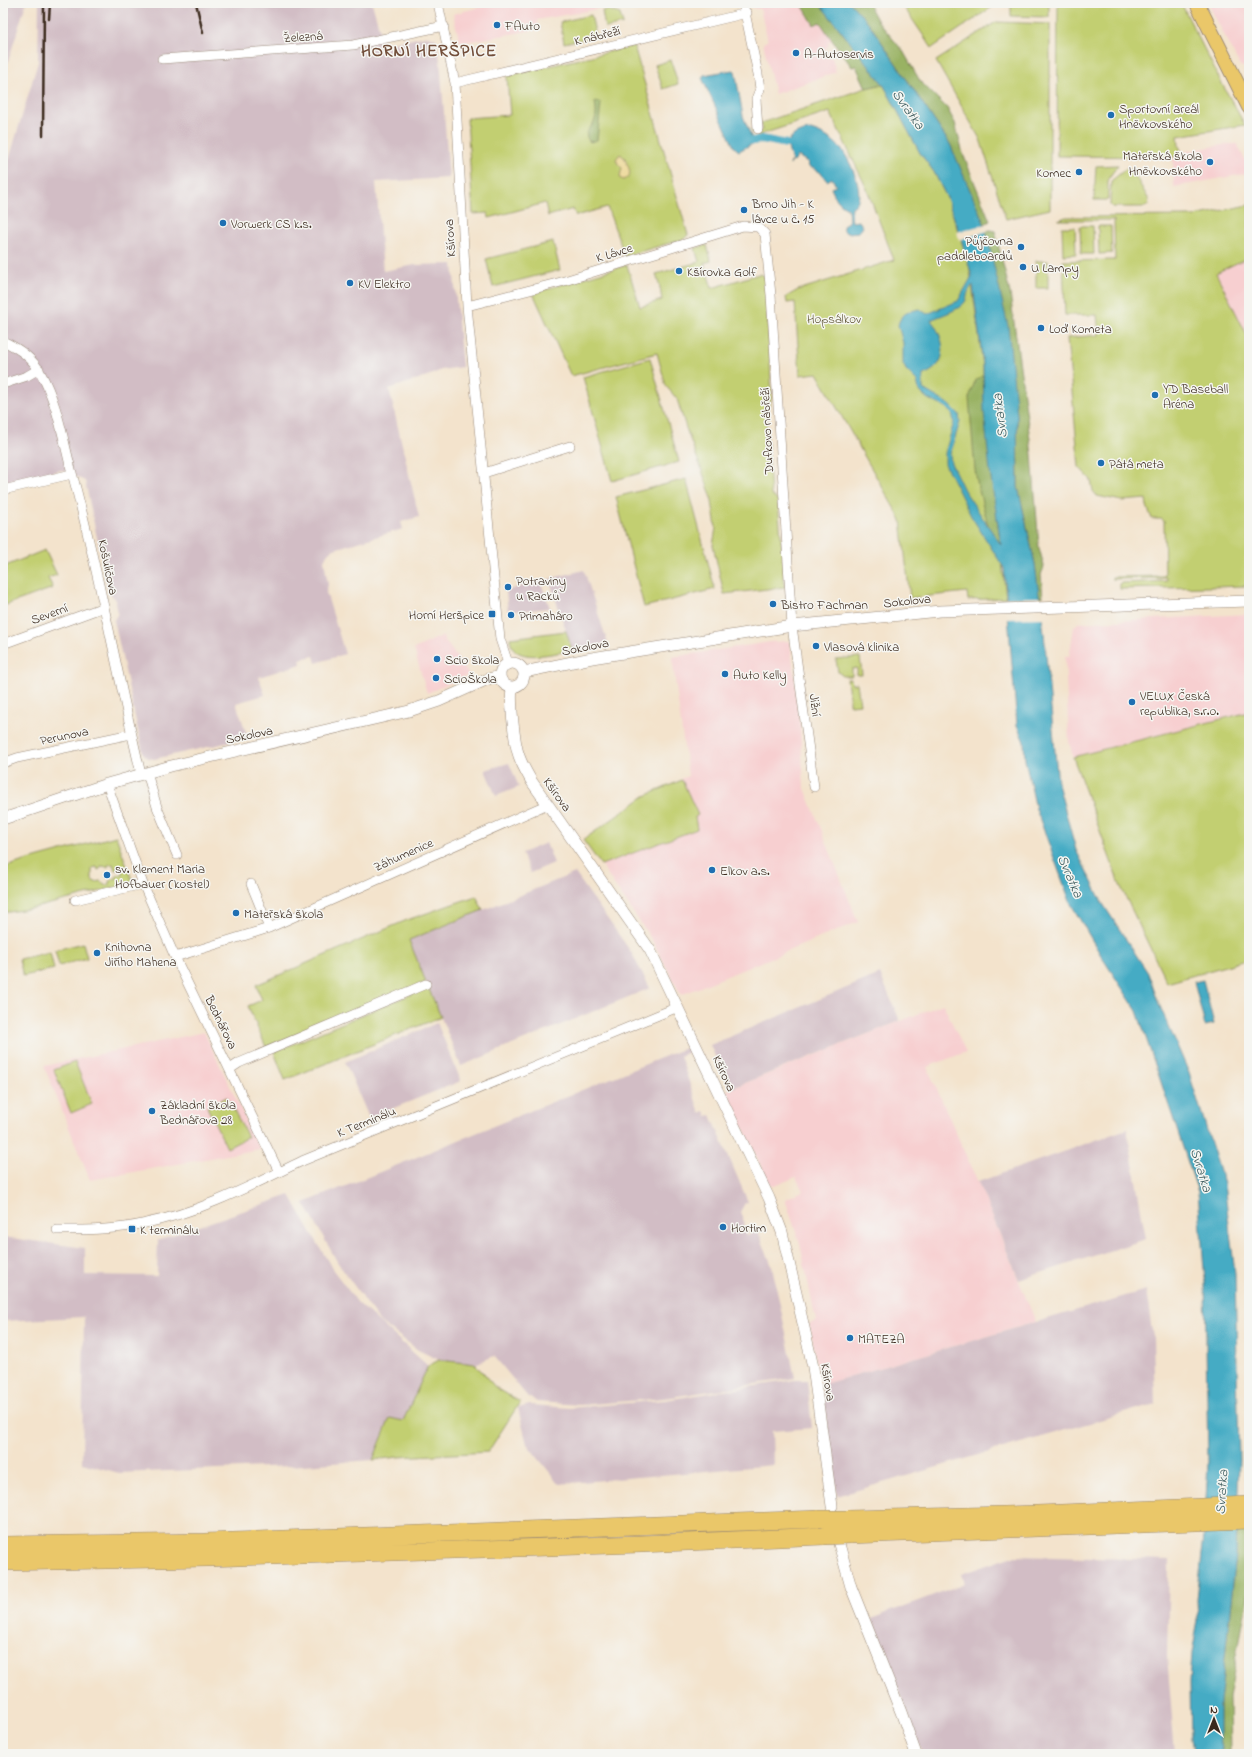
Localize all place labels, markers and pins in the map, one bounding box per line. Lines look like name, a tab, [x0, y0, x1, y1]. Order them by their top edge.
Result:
place label: FAuto	[504, 17, 540, 36]
marker: FAuto	[492, 20, 502, 30]
place label: A-Autoservis	[804, 45, 874, 64]
marker: A-Autoservis	[791, 48, 801, 58]
place label: Sportovní areál Hněvkovského	[1119, 100, 1199, 134]
marker: Sportovní areál Hněvkovského	[1106, 110, 1116, 120]
place label: Mateřská škola Hněvkovského	[1123, 147, 1202, 181]
marker: Mateřská škola Hněvkovského	[1205, 157, 1215, 167]
place label: Komec	[1036, 164, 1071, 183]
marker: Komec	[1074, 167, 1084, 177]
place label: Brno Jih - K lávce u č. 15	[751, 195, 815, 229]
marker: Brno Jih - K lávce u č. 15	[739, 205, 749, 215]
place label: Vorwerk CS k.s.	[230, 215, 312, 234]
marker: Vorwerk CS k.s.	[218, 218, 228, 228]
place label: Půjčovna paddleboardů	[937, 232, 1013, 266]
marker: Půjčovna paddleboardů	[1016, 242, 1026, 252]
place label: U Lampy	[1031, 259, 1079, 279]
marker: U Lampy	[1018, 262, 1028, 272]
place label: Kšírovka Golf	[687, 263, 758, 282]
marker: Kšírovka Golf	[674, 266, 684, 276]
place label: KV Elektro	[358, 275, 411, 294]
marker: KV Elektro	[345, 278, 355, 288]
place label: Loď Kometa	[1049, 320, 1112, 339]
marker: Loď Kometa	[1036, 323, 1046, 333]
place label: YD Baseball Aréna	[1163, 380, 1228, 414]
marker: YD Baseball Aréna	[1150, 390, 1160, 400]
place label: Pátá meta	[1109, 455, 1164, 474]
marker: Pátá meta	[1096, 458, 1106, 468]
place label: Potraviny u Racků	[516, 572, 566, 606]
marker: Potraviny u Racků	[503, 582, 513, 592]
place label: Bistro Fachman	[780, 596, 868, 615]
marker: Bistro Fachman	[768, 599, 778, 609]
place label: Horní Heršpice	[409, 606, 484, 625]
place label: Primaháro	[519, 607, 573, 626]
marker: Horní Heršpice	[487, 609, 497, 619]
marker: Primaháro	[506, 610, 516, 620]
place label: Vlasová klinika	[823, 638, 899, 657]
marker: Vlasová klinika	[811, 641, 821, 651]
place label: Scio škola	[445, 651, 499, 670]
marker: Scio škola	[432, 654, 442, 664]
place label: Auto Kelly	[733, 666, 787, 686]
marker: Auto Kelly	[720, 669, 730, 679]
place label: ScioŠkola	[444, 670, 497, 689]
marker: ScioŠkola	[431, 673, 441, 683]
place label: VELUX Česká republika, s.r.o.	[1139, 687, 1219, 721]
marker: VELUX Česká republika, s.r.o.	[1127, 697, 1137, 707]
place label: sv. Klement Maria Hofbauer (kostel)	[115, 860, 209, 894]
place label: Elkov a.s.	[720, 862, 770, 881]
marker: Elkov a.s.	[707, 865, 717, 875]
marker: sv. Klement Maria Hofbauer (kostel)	[102, 870, 112, 880]
place label: Mateřská škola	[244, 905, 323, 924]
marker: Mateřská škola	[231, 908, 241, 918]
place label: Knihovna Jiřího Mahena	[105, 938, 177, 972]
marker: Knihovna Jiřího Mahena	[92, 948, 102, 958]
place label: Základní škola Bednářova 28	[159, 1096, 236, 1130]
marker: Základní škola Bednářova 28	[147, 1106, 157, 1116]
place label: Hortim	[731, 1219, 766, 1238]
place label: K terminálu	[140, 1221, 199, 1240]
marker: Hortim	[718, 1222, 728, 1232]
marker: K terminálu	[127, 1224, 137, 1234]
place label: MATEZA	[858, 1330, 905, 1349]
marker: MATEZA	[845, 1333, 855, 1343]

